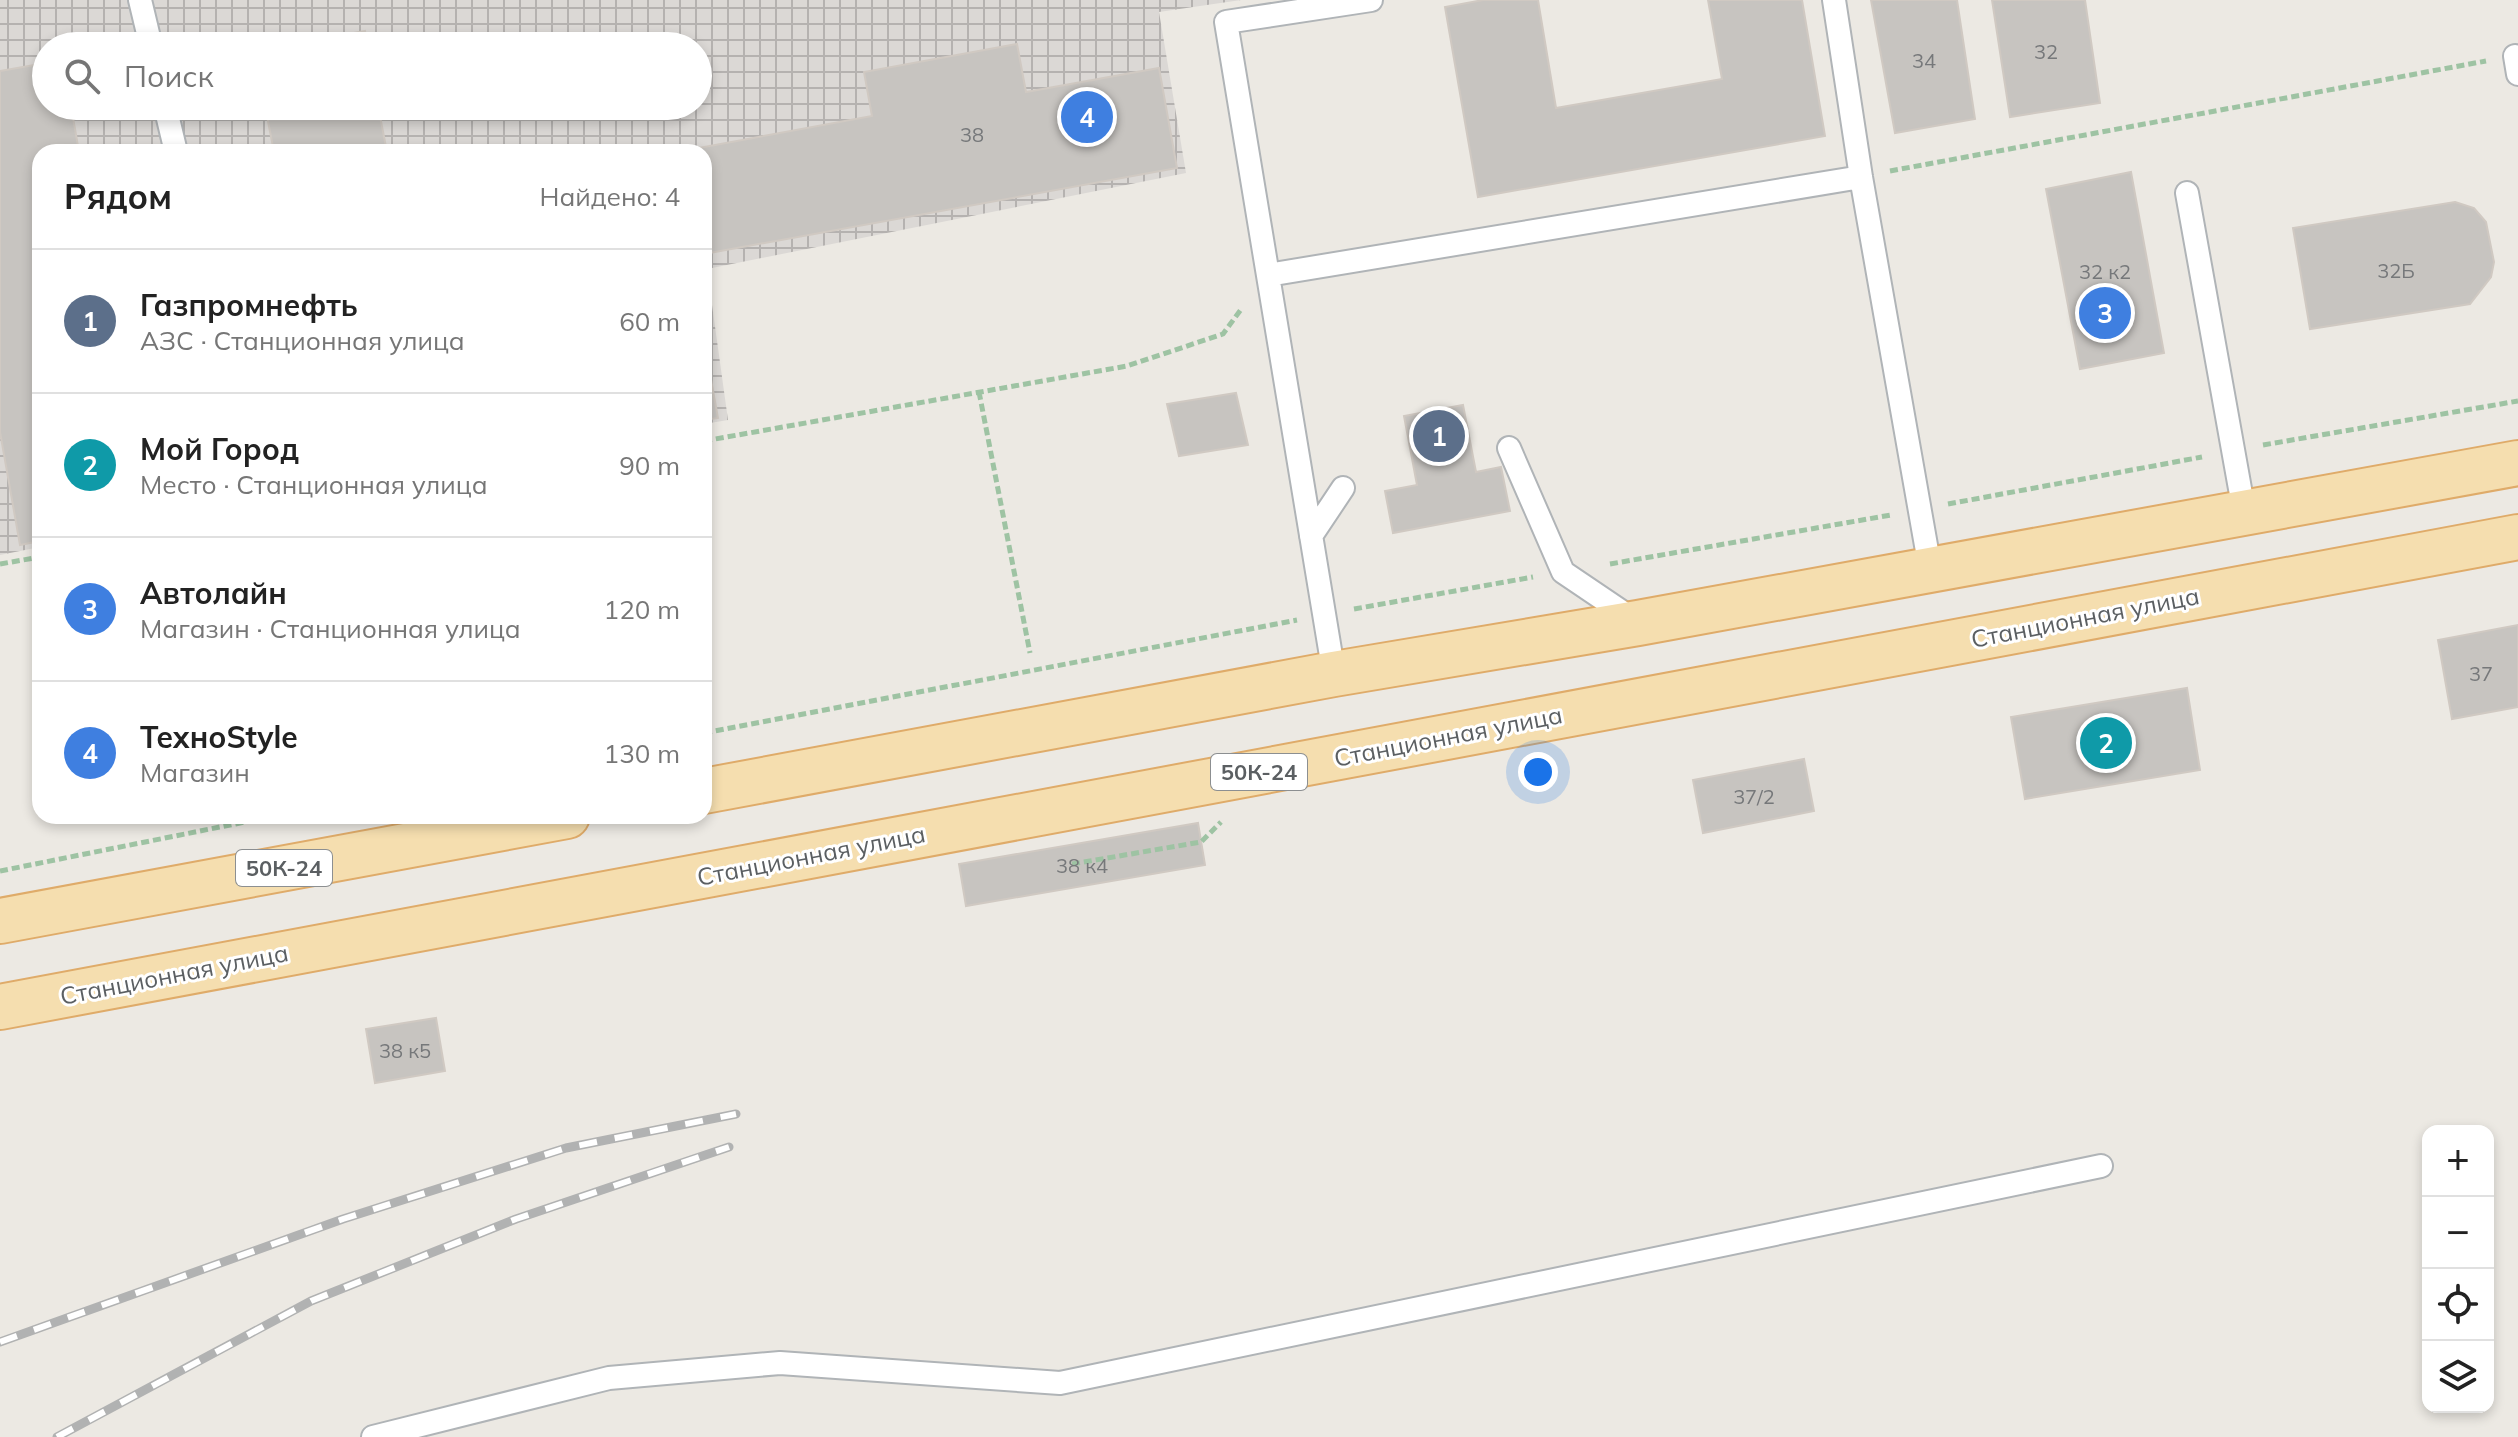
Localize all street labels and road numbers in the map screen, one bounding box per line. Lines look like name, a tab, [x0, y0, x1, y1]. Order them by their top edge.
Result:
street label: Станционная улица	[1968, 580, 2202, 654]
street label: Станционная улица	[1331, 699, 1565, 773]
road number: 50К-24	[1211, 754, 1307, 790]
street label: Станционная улица	[694, 818, 928, 892]
road number: 50К-24	[236, 850, 332, 886]
street label: Станционная улица	[57, 937, 291, 1011]

